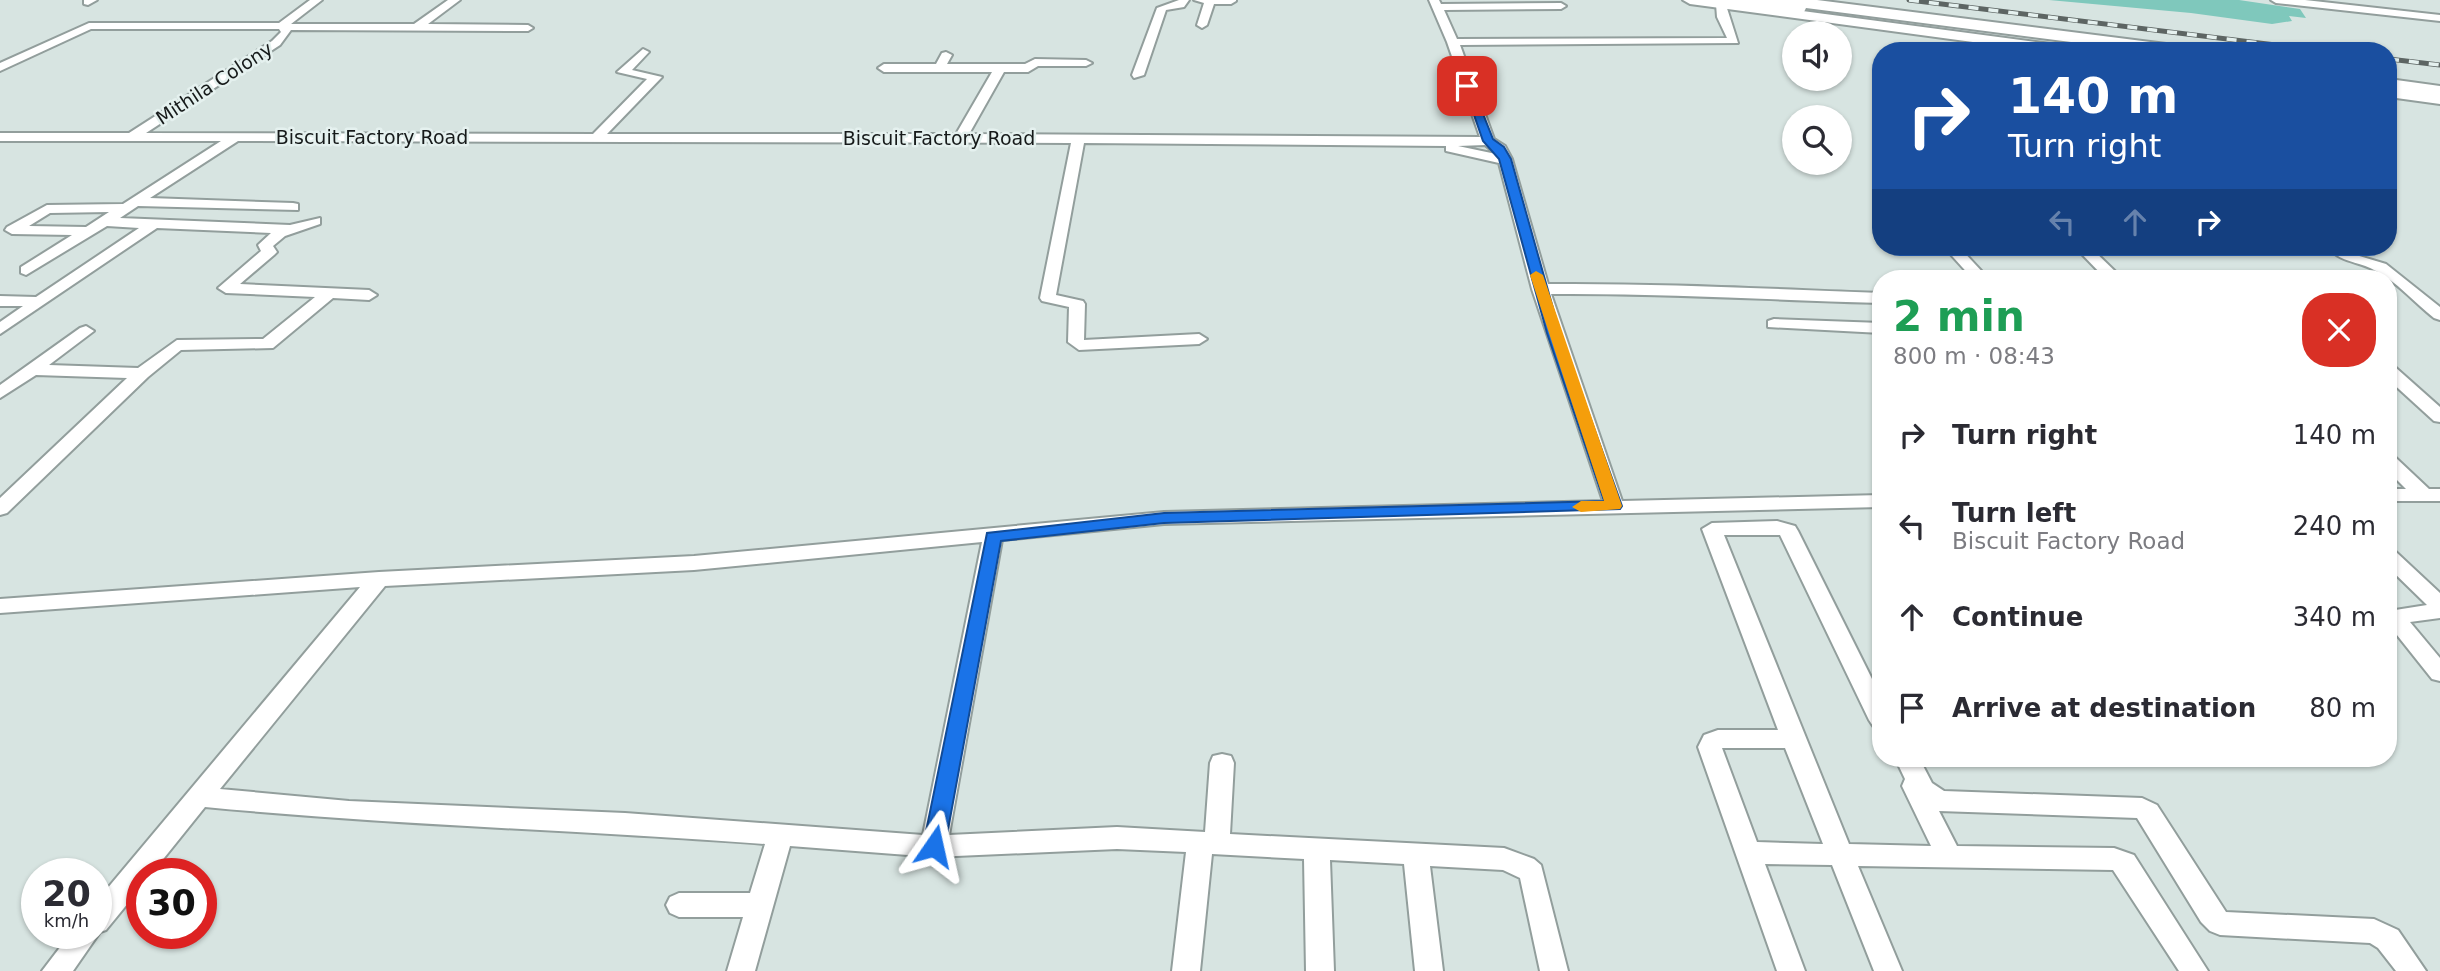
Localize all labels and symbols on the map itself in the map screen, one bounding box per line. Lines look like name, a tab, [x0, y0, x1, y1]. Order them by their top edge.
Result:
street label: Mithila Colony	[152, 37, 276, 129]
pin	[1437, 56, 1497, 116]
street label: Biscuit Factory Road	[276, 126, 468, 148]
street label: Biscuit Factory Road	[843, 127, 1035, 149]
position arrow	[897, 809, 971, 883]
speed limit sign: 30	[126, 858, 217, 949]

